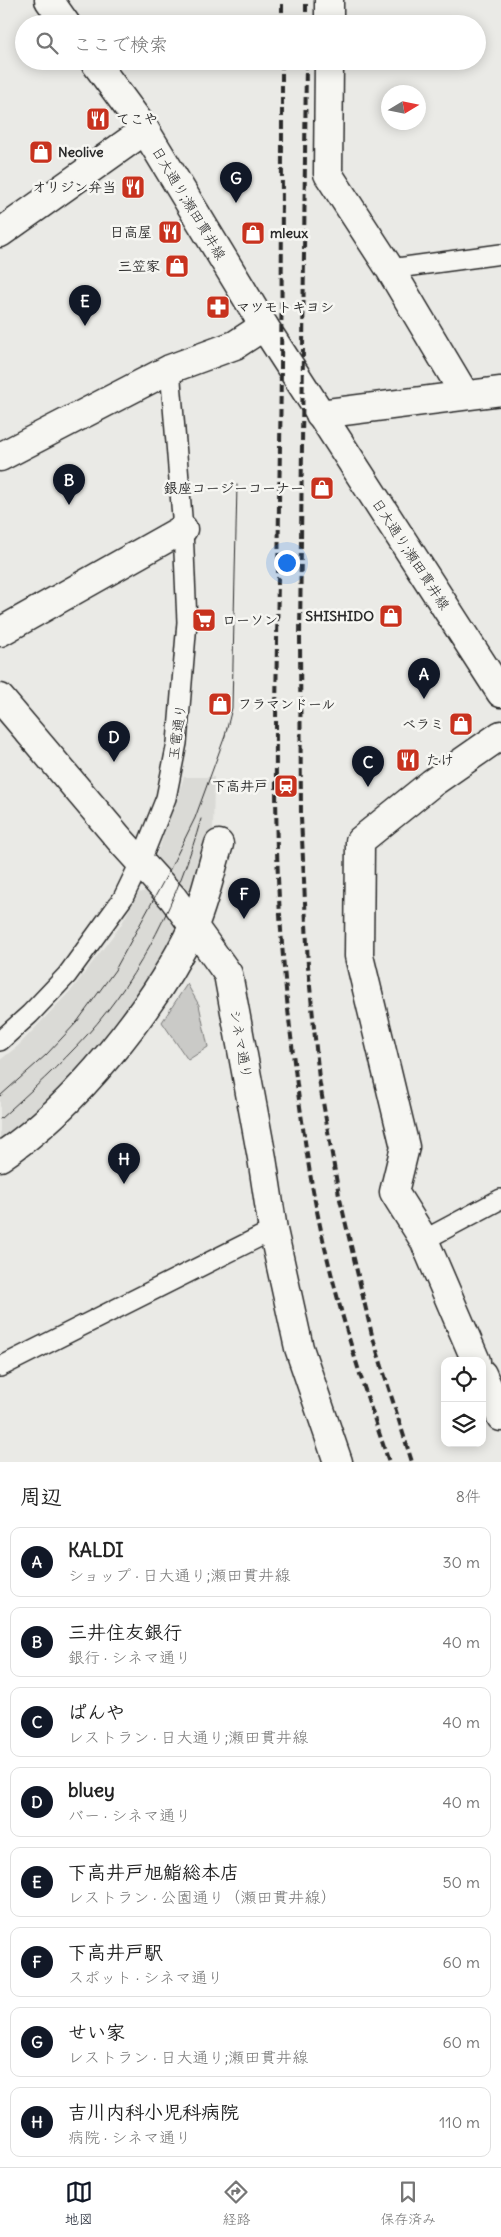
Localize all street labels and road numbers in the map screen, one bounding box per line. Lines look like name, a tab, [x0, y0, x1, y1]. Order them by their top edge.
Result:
street label: 日大通り;瀬田貫井線	[148, 143, 230, 263]
street label: 日大通り;瀬田貫井線	[368, 495, 454, 613]
street label: 玉電通り	[164, 703, 190, 761]
street label: シネマ通り	[226, 1008, 256, 1080]

